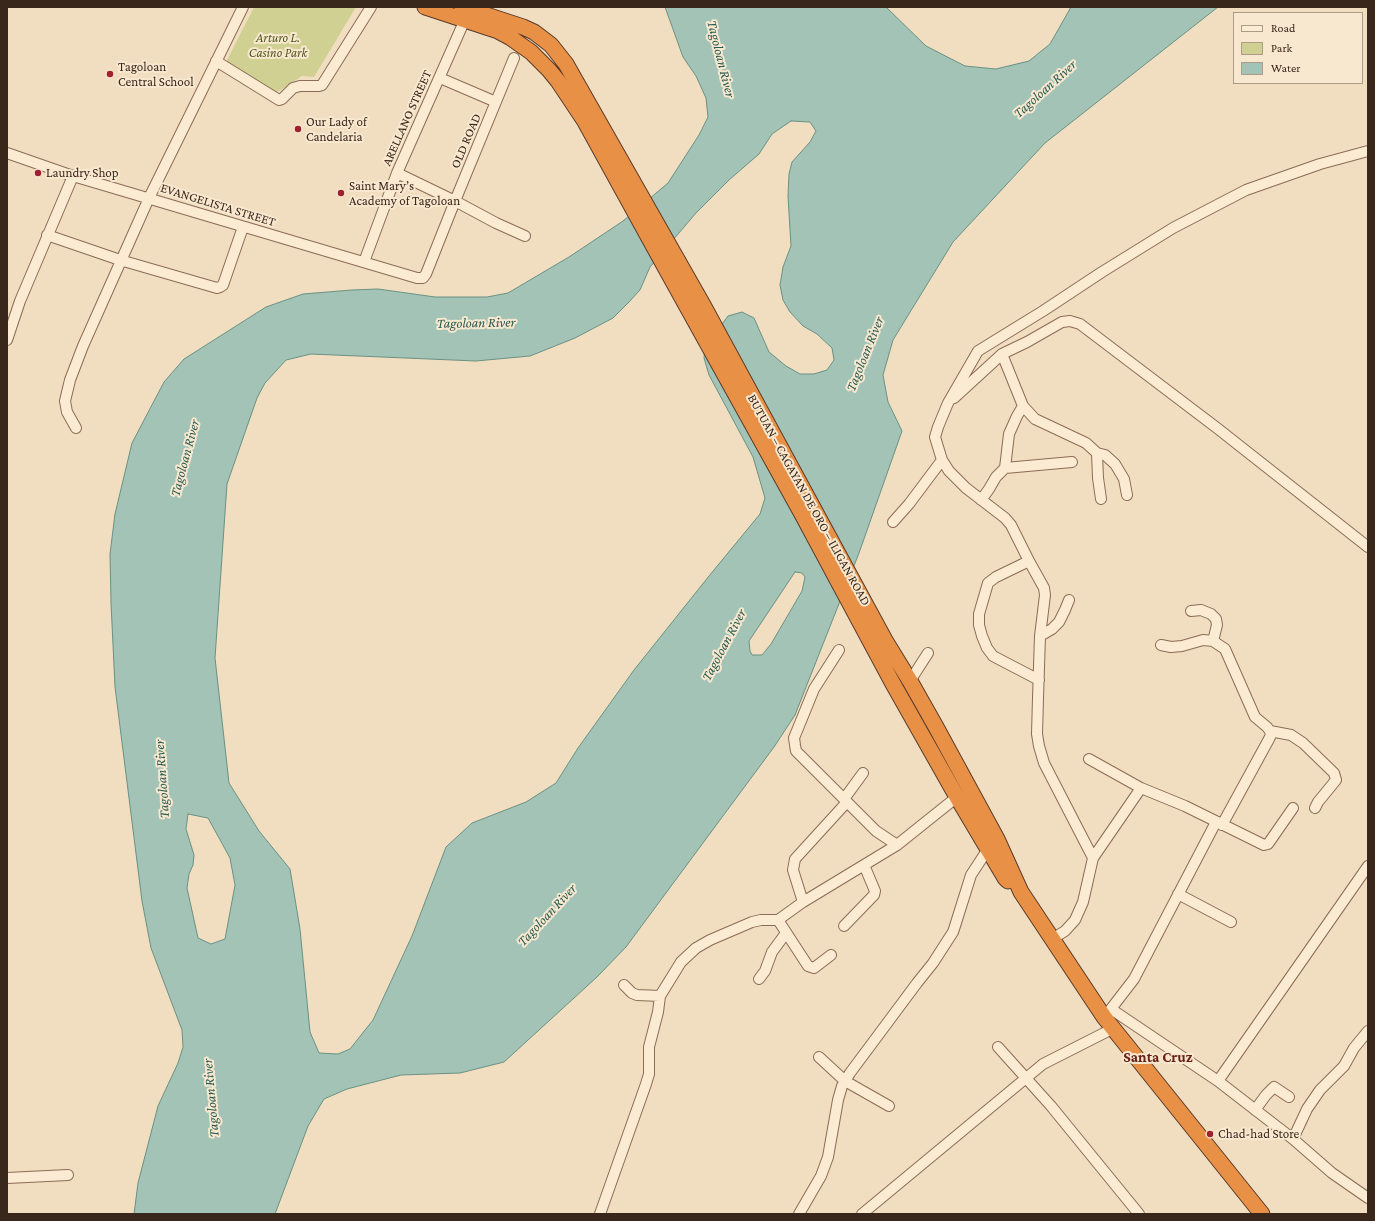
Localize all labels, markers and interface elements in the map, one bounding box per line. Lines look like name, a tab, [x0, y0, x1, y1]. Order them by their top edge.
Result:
legend	[1233, 12, 1363, 84]
water label: Tagoloan River	[703, 19, 739, 99]
text: Road	[1271, 21, 1295, 35]
park label: Arturo L. Casino Park	[249, 30, 307, 61]
text: Park	[1271, 41, 1292, 55]
water label: Tagoloan River	[1010, 56, 1080, 122]
place label: Tagoloan Central School	[118, 59, 194, 90]
text: Water	[1271, 61, 1300, 75]
street label: ARELLANO STREET	[379, 68, 435, 168]
marker: Tagoloan Central School	[105, 69, 115, 79]
street label: OLD ROAD	[447, 111, 485, 171]
place label: Our Lady of Candelaria	[306, 114, 367, 145]
marker: Our Lady of Candelaria	[293, 124, 303, 134]
place label: Laundry Shop	[46, 165, 119, 181]
marker: Laundry Shop	[33, 168, 43, 178]
place label: Saint Mary’s Academy of Tagoloan	[349, 178, 460, 209]
street label: EVANGELISTA STREET	[159, 180, 277, 230]
marker: Saint Mary’s Academy of Tagoloan	[336, 188, 346, 198]
water label: Tagoloan River	[436, 314, 516, 332]
water label: Tagoloan River	[842, 314, 888, 394]
street label: BUTUAN – CAGAYAN DE ORO – ILIGAN ROAD	[744, 392, 874, 608]
water label: Tagoloan River	[167, 418, 203, 498]
water label: Tagoloan River	[698, 606, 750, 684]
water label: Tagoloan River	[151, 739, 173, 819]
water label: Tagoloan River	[514, 880, 580, 950]
district label: Santa Cruz	[1123, 1048, 1193, 1066]
water label: Tagoloan River	[199, 1058, 223, 1138]
place label: Chad-had Store	[1218, 1126, 1299, 1142]
marker: Chad-had Store	[1205, 1129, 1215, 1139]

